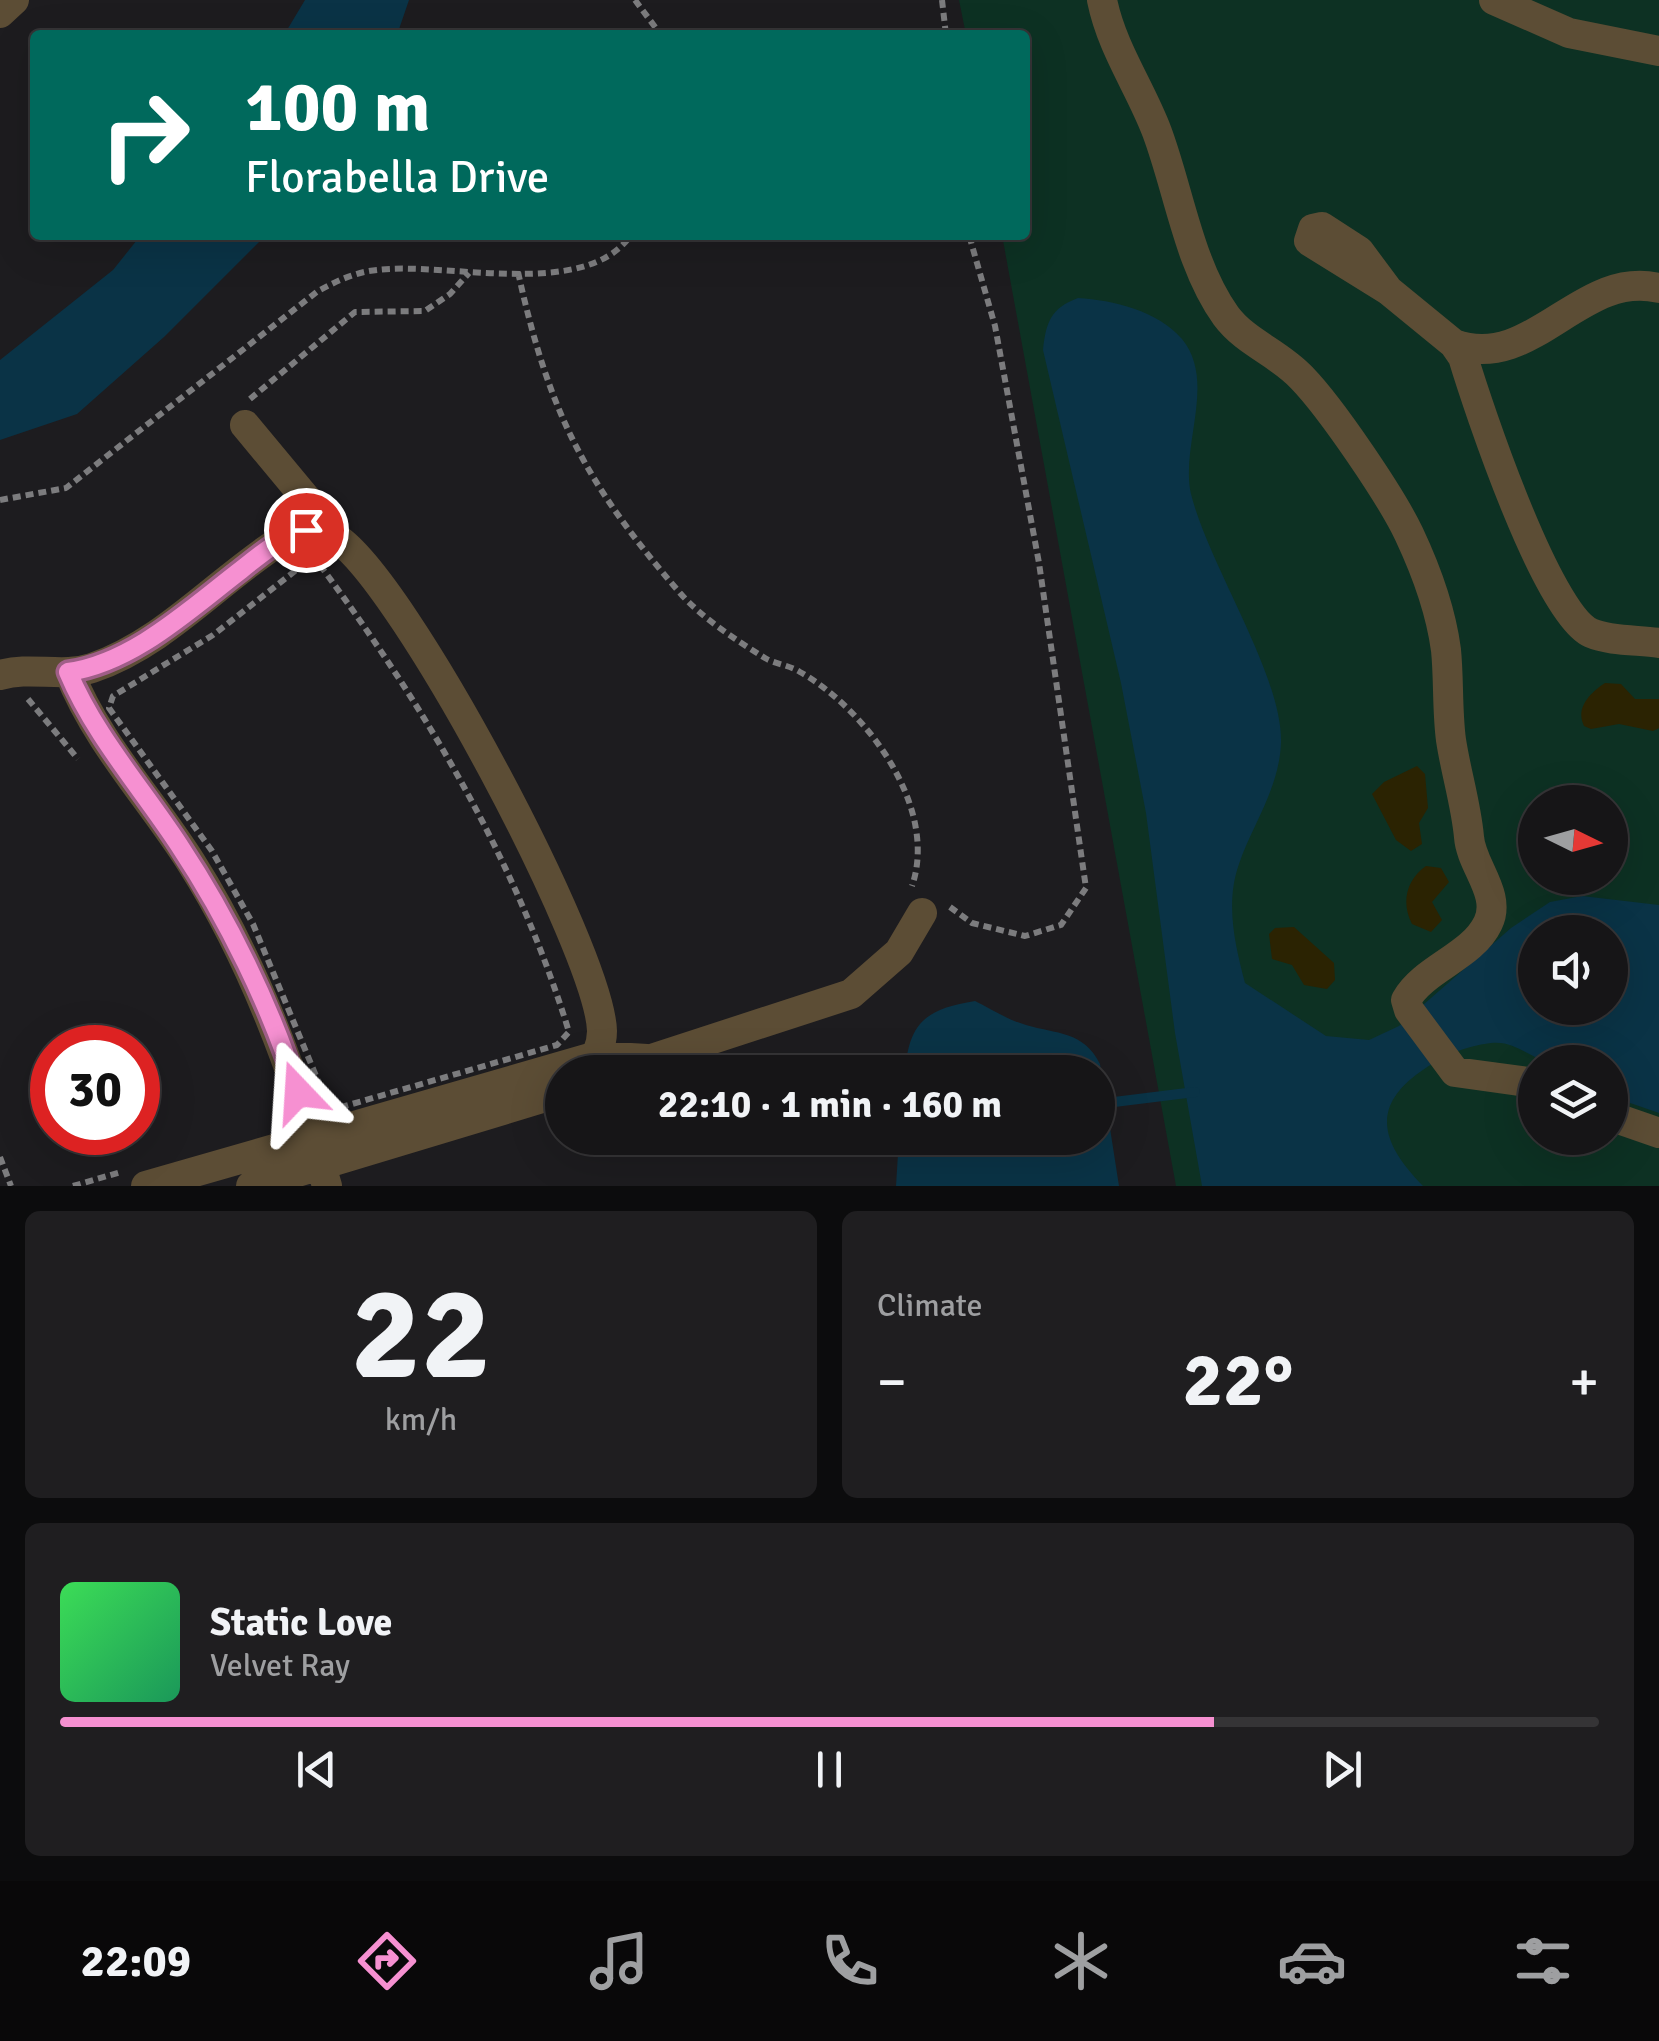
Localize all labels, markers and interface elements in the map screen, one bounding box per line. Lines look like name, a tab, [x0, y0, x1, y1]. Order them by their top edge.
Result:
text: 100 m	[245, 64, 430, 150]
icon: right	[80, 70, 210, 200]
text: Florabella Drive	[245, 150, 549, 205]
pin	[264, 488, 349, 573]
icon: arrive	[279, 503, 334, 558]
north arrow	[1518, 785, 1628, 895]
map controls	[1518, 785, 1628, 1155]
button: sound	[1518, 915, 1628, 1025]
speed limit sign: 30	[30, 1025, 160, 1155]
position arrow	[246, 1040, 350, 1144]
button: layers	[1518, 1045, 1628, 1155]
text: 22:10 · 1 min · 160 m	[658, 1081, 1002, 1128]
text: 22	[351, 1255, 491, 1415]
text: Climate	[877, 1286, 983, 1325]
text: 22°	[1183, 1334, 1294, 1427]
text: −	[877, 1348, 907, 1416]
text: +	[1569, 1348, 1599, 1416]
text: km/h	[385, 1400, 457, 1439]
text: Static Love	[210, 1599, 392, 1646]
text: Velvet Ray	[210, 1646, 350, 1685]
icon: previous	[289, 1742, 344, 1797]
icon: pause	[802, 1742, 857, 1797]
icon: next	[1315, 1742, 1370, 1797]
icon: directions	[352, 1926, 422, 1996]
icon: music	[584, 1926, 654, 1996]
icon: phone	[815, 1926, 885, 1996]
icon: climate	[1046, 1926, 1116, 1996]
icon: car	[1277, 1926, 1347, 1996]
icon: filters	[1508, 1926, 1578, 1996]
text: 22:09	[81, 1934, 191, 1989]

